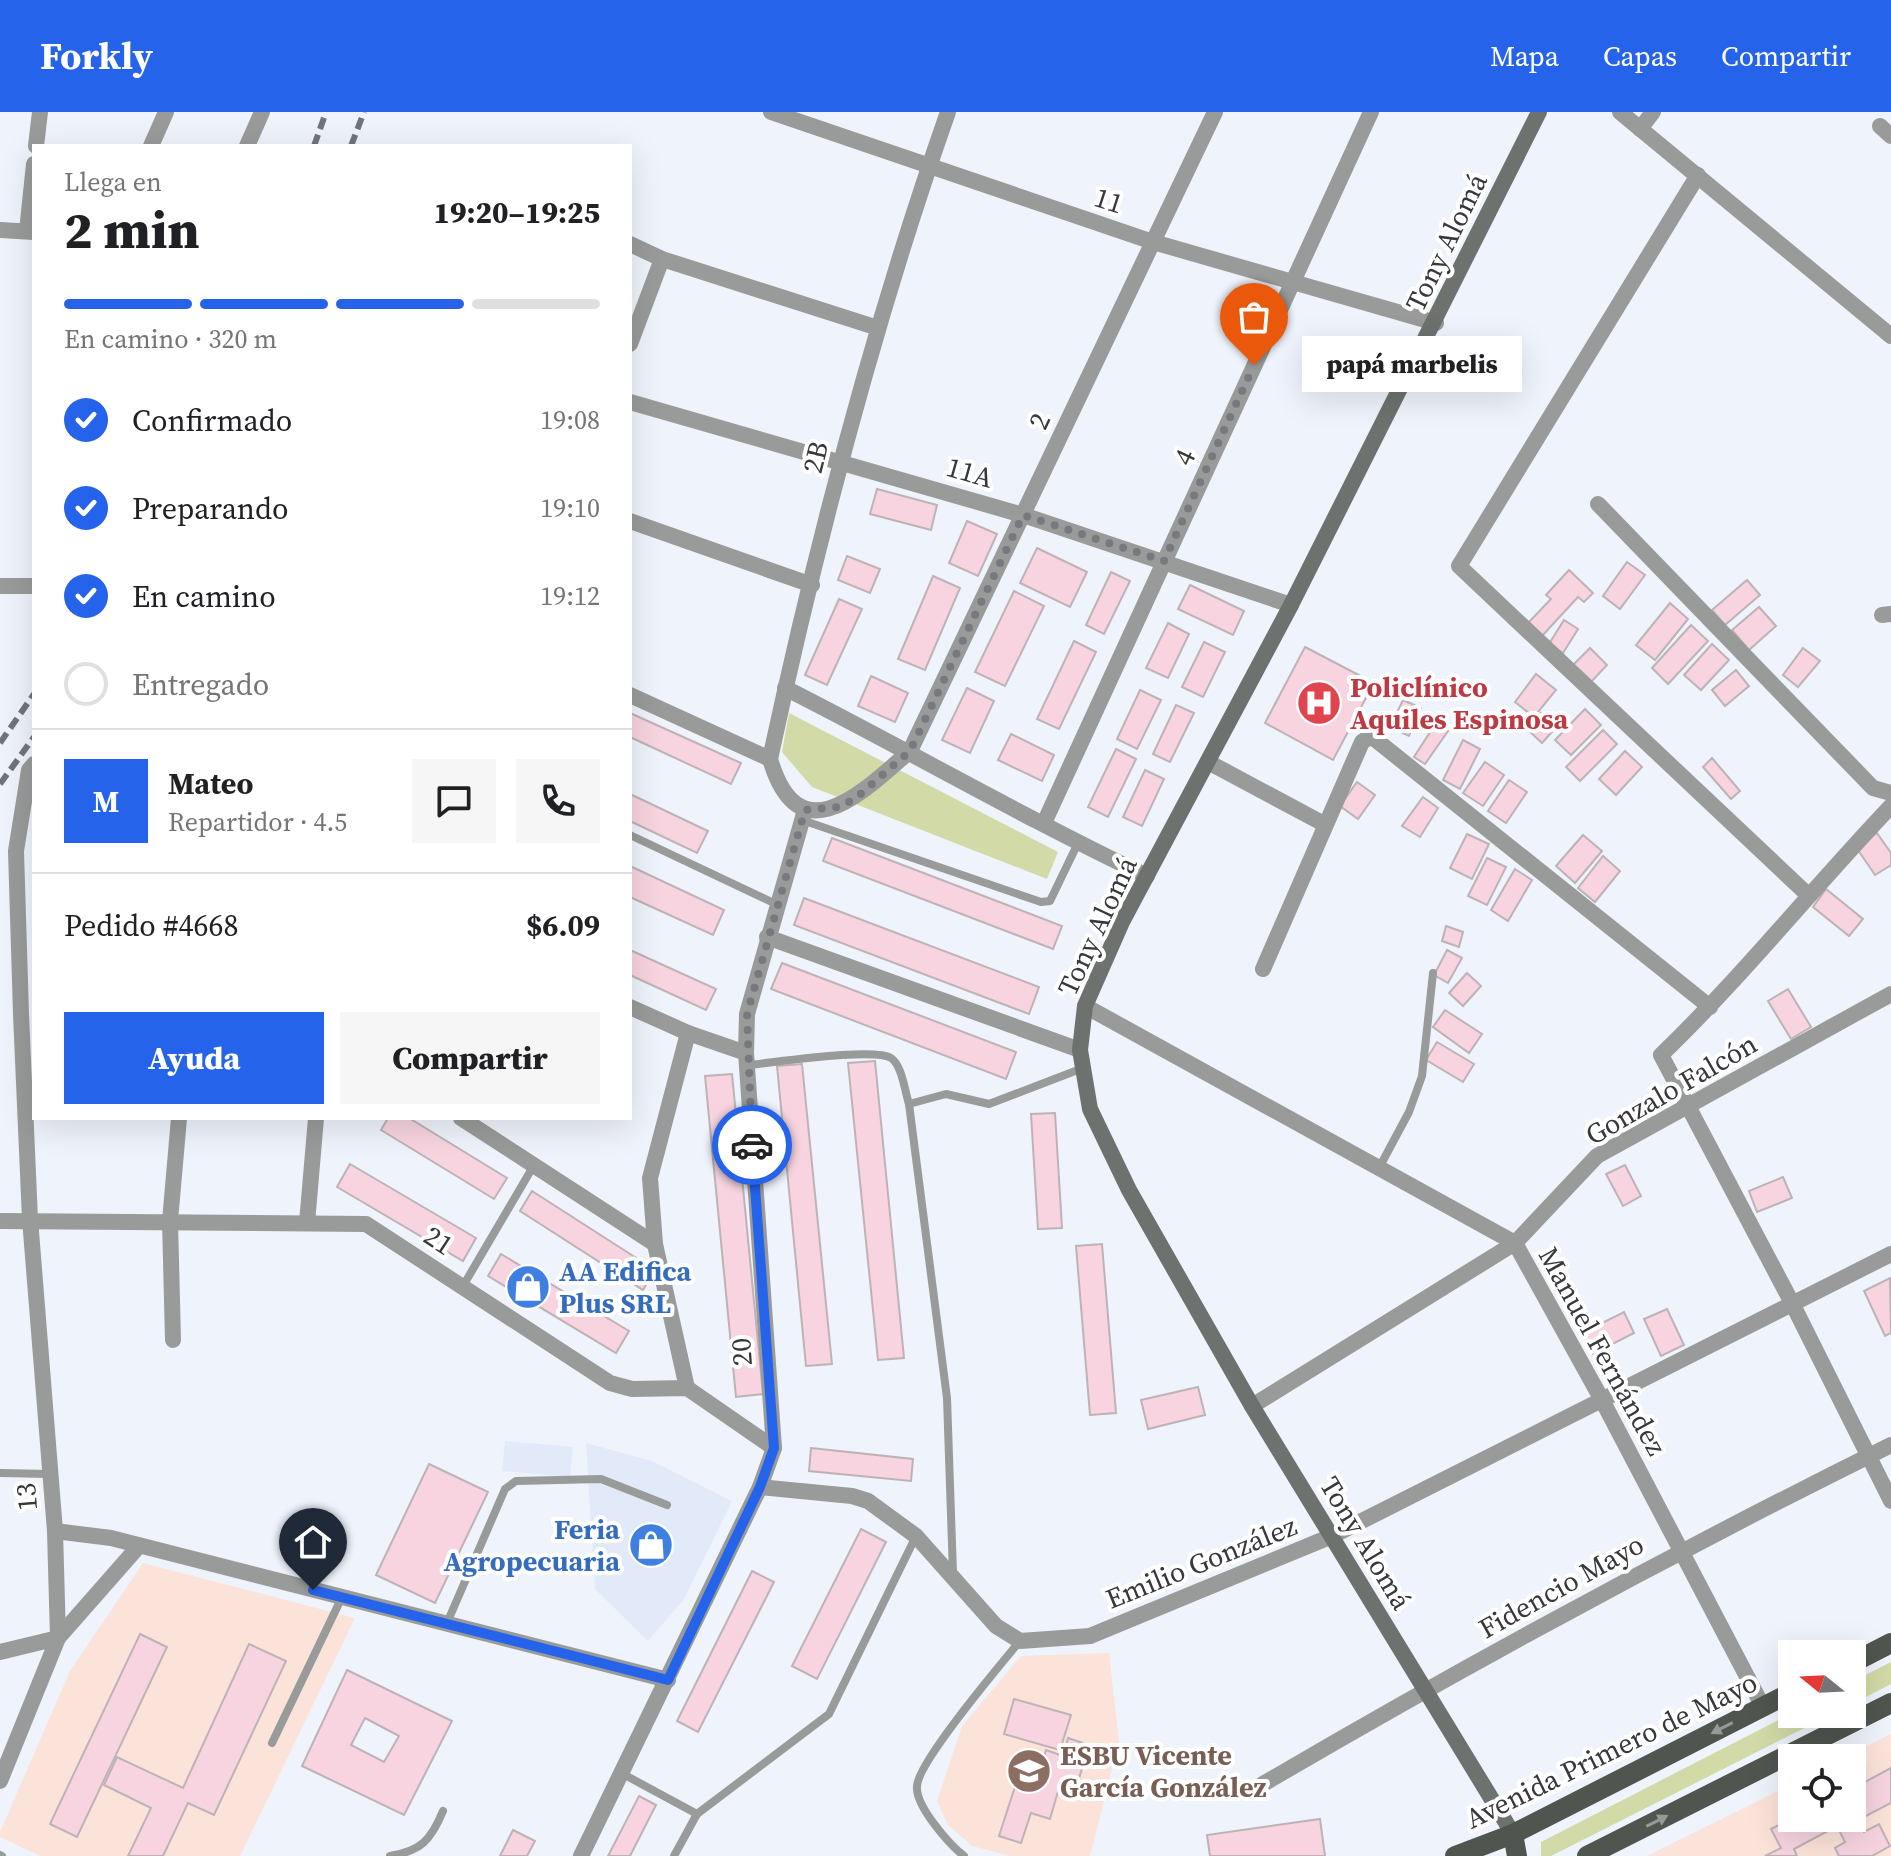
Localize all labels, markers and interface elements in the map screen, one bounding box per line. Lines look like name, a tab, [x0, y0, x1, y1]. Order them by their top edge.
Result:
text: Forkly	[40, 30, 153, 82]
text: Mapa	[1490, 37, 1559, 75]
text: Capas	[1603, 37, 1677, 75]
text: Compartir	[1721, 37, 1851, 75]
text: Llega en	[64, 164, 162, 200]
street label: Tony Alomá	[1396, 166, 1496, 317]
street label: 11	[1090, 178, 1128, 222]
text: 19:20–19:25	[433, 192, 600, 233]
text: 2 min	[64, 194, 200, 265]
pin	[1220, 283, 1288, 365]
icon: bag	[1232, 295, 1276, 339]
text: En camino · 320 m	[64, 321, 277, 357]
callout: papá marbelis	[1302, 337, 1522, 393]
text: papá marbelis	[1326, 346, 1498, 382]
icon: check	[64, 398, 108, 442]
text: Confirmado	[132, 400, 292, 441]
text: 19:08	[540, 402, 600, 438]
street label: 2	[1019, 407, 1059, 435]
street label: 2B	[793, 437, 837, 477]
street label: 4	[1164, 443, 1204, 471]
street label: 11A	[942, 447, 998, 497]
icon: check	[64, 486, 108, 530]
text: Preparando	[132, 488, 289, 529]
text: 19:10	[540, 490, 600, 526]
icon: check	[64, 574, 108, 618]
text: En camino	[132, 576, 276, 617]
text: 19:12	[540, 578, 600, 614]
text: Entregado	[132, 664, 269, 705]
place label: Policlínico Aquiles Espinosa	[1350, 668, 1568, 738]
hospital icon: Policlínico Aquiles Espinosa	[1295, 679, 1343, 727]
button: chat	[412, 759, 496, 843]
button: phone	[516, 759, 600, 843]
text: Mateo	[168, 763, 253, 804]
text: M	[93, 781, 119, 822]
text: Repartidor · 4.5	[168, 804, 347, 840]
street label: Tony Alomá	[1048, 850, 1146, 1002]
text: Pedido #4668	[64, 905, 239, 946]
text: $6.09	[526, 905, 600, 946]
button: Ayuda	[64, 1012, 324, 1104]
button: Compartir	[340, 1012, 600, 1104]
street label: Gonzalo Falcón	[1578, 1024, 1764, 1154]
courier	[712, 1105, 792, 1185]
icon: car	[730, 1123, 774, 1167]
street label: 21	[417, 1216, 461, 1264]
street label: Manuel Fernández	[1530, 1240, 1676, 1462]
place label: AA Edifica Plus SRL	[559, 1252, 692, 1322]
shop icon: AA Edifica Plus SRL	[504, 1263, 552, 1311]
street label: 20	[721, 1337, 761, 1367]
street label: Tony Alomá	[1311, 1469, 1421, 1617]
street label: 13	[6, 1481, 46, 1513]
street label: Emilio González	[1100, 1506, 1302, 1618]
pin	[279, 1508, 347, 1590]
place label: Feria Agropecuaria	[443, 1510, 620, 1580]
icon: home	[291, 1520, 335, 1564]
shop icon: Feria Agropecuaria	[627, 1521, 675, 1569]
street label: Fidencio Mayo	[1472, 1525, 1650, 1647]
north arrow	[1778, 1640, 1866, 1728]
map controls	[1778, 1640, 1866, 1832]
street label: Avenida Primero de Mayo	[1459, 1663, 1763, 1837]
one-way arrow	[1711, 1721, 1734, 1734]
place label: ESBU Vicente García González	[1060, 1736, 1267, 1806]
button: locate	[1778, 1744, 1866, 1832]
school or university icon: ESBU Vicente García González	[1005, 1747, 1053, 1795]
one-way arrow	[1645, 1814, 1668, 1828]

